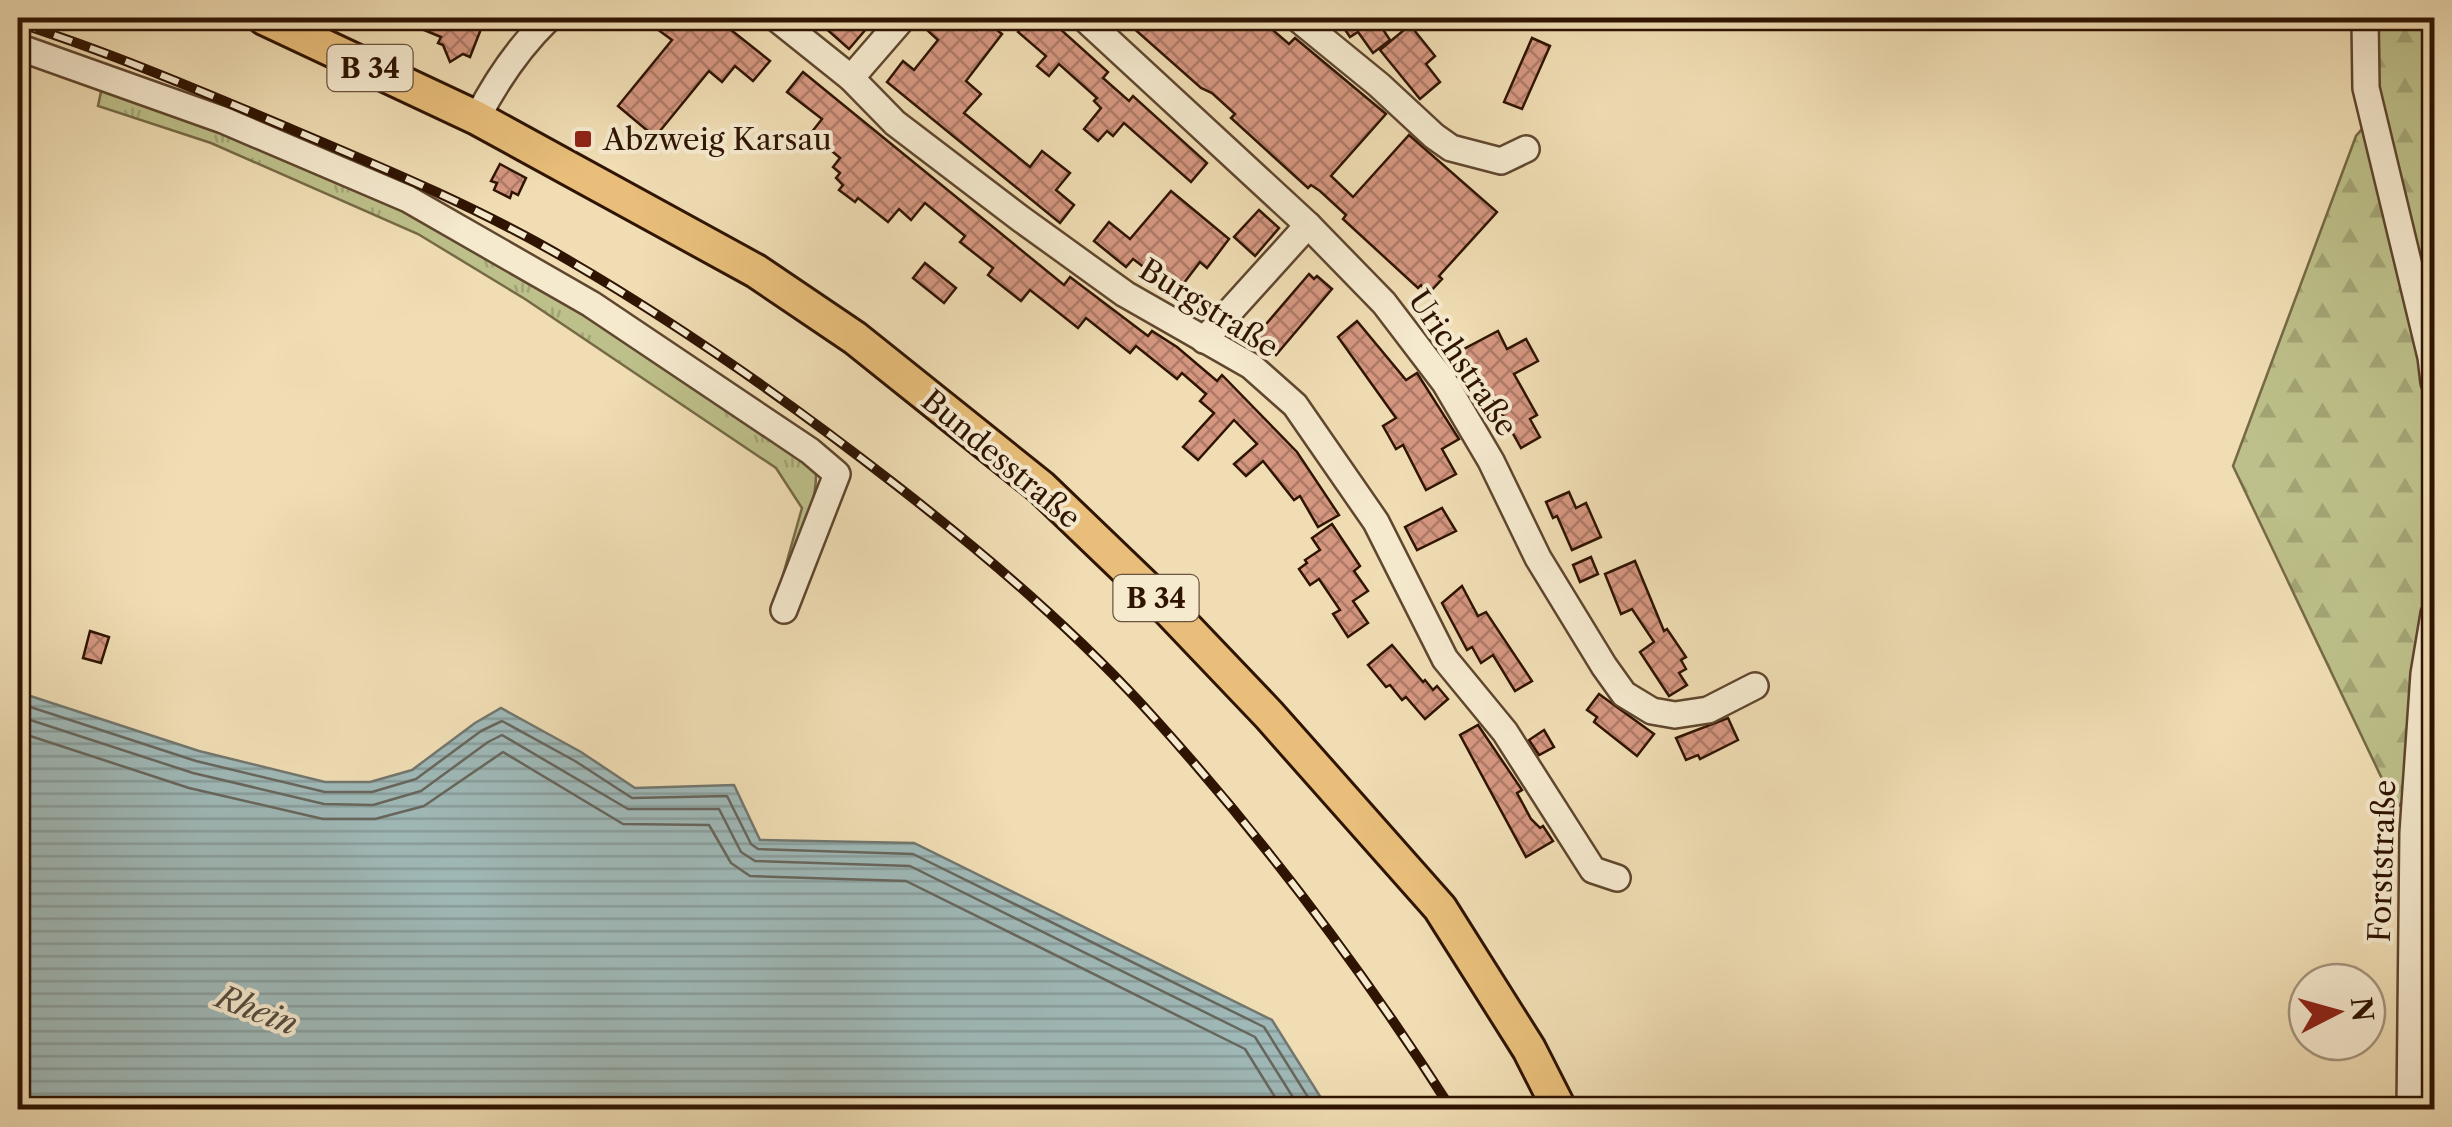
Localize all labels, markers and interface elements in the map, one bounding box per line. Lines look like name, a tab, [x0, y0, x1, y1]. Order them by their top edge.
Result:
road number: B 34	[328, 45, 412, 91]
place label: Abzweig Karsau	[602, 121, 832, 158]
marker: Abzweig Karsau	[572, 128, 594, 150]
street label: Burgstraße	[1133, 251, 1285, 365]
street label: Urichstraße	[1401, 283, 1525, 443]
street label: Bundesstraße	[914, 382, 1088, 536]
road number: B 34	[1114, 575, 1198, 621]
street label: Forststraße	[2361, 779, 2403, 943]
north arrow	[2287, 962, 2387, 1062]
water label: Rhein	[208, 976, 303, 1043]
text: N	[2344, 996, 2380, 1023]

